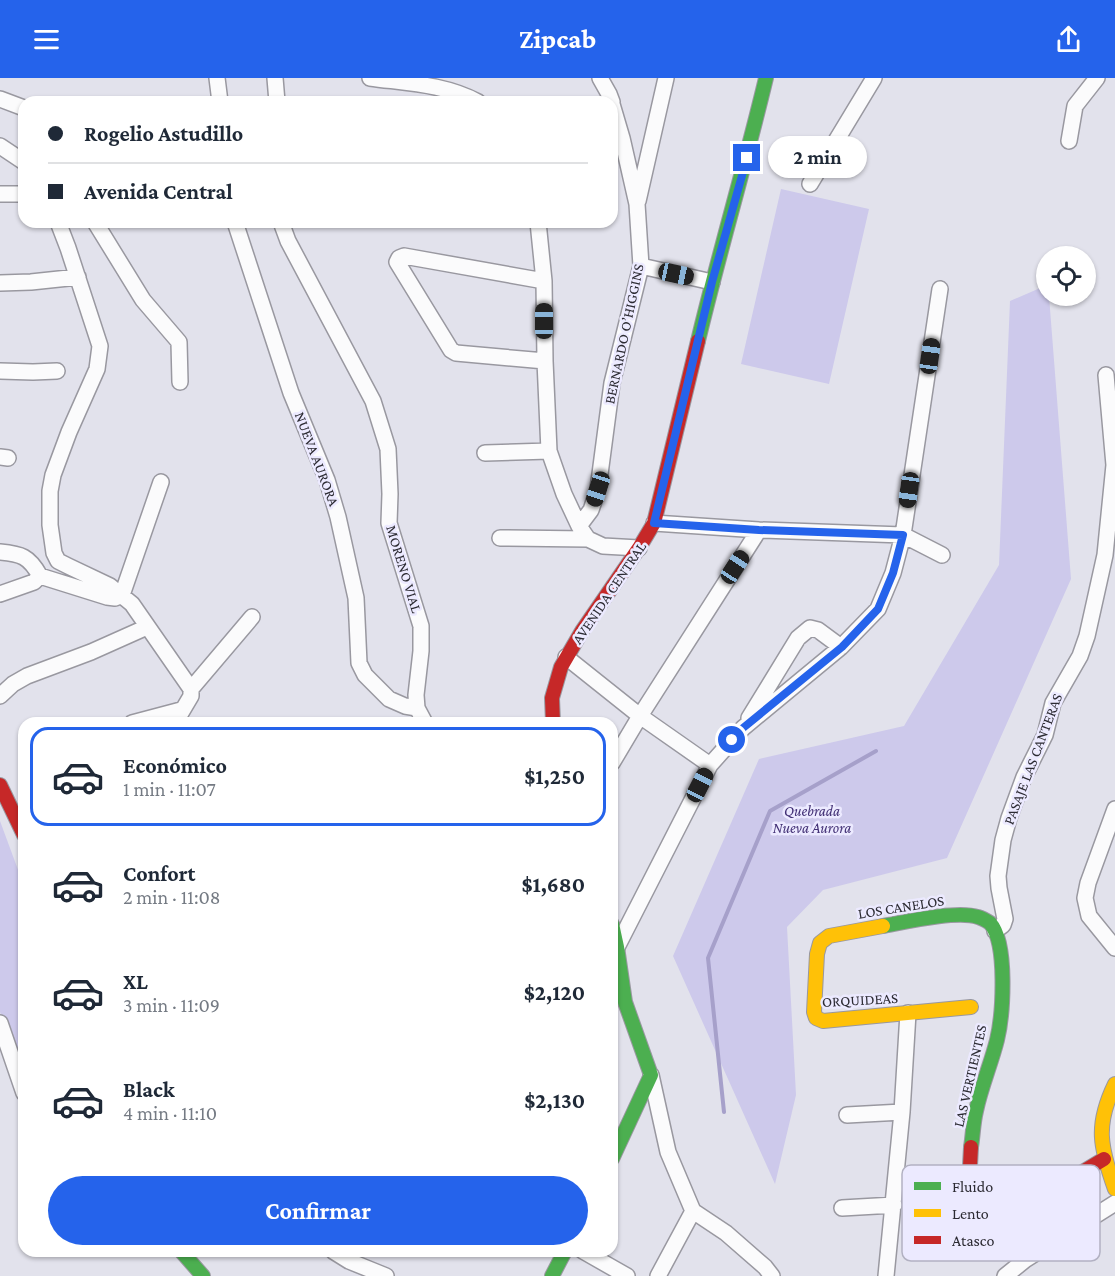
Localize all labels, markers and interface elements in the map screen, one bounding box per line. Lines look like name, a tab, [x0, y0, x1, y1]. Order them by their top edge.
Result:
icon: menu	[30, 23, 63, 56]
icon: share	[1052, 23, 1085, 56]
text: Zipcab	[519, 24, 596, 54]
text: Rogelio Astudillo	[84, 121, 243, 146]
callout: 2 min	[768, 137, 867, 179]
route end	[733, 144, 760, 171]
text: 2 min	[793, 146, 842, 168]
text: Avenida Central	[84, 179, 233, 204]
map controls	[1036, 246, 1096, 306]
button: locate	[1036, 246, 1096, 306]
car	[657, 261, 695, 287]
street label: BERNARDO O’HIGGINS	[601, 263, 647, 405]
car	[535, 303, 553, 339]
car	[919, 337, 941, 375]
street label: NUEVA AURORA	[292, 410, 342, 509]
car	[584, 469, 612, 509]
car	[898, 471, 920, 509]
street label: MORENO VIAL	[383, 523, 425, 615]
street label: AVENIDA CENTRAL	[569, 539, 649, 647]
car	[718, 547, 752, 587]
street label: PASAJE LAS CANTERAS	[1001, 691, 1066, 827]
route start	[718, 726, 745, 753]
icon: car	[51, 750, 105, 804]
text: Económico	[123, 753, 227, 778]
text: $1,250	[524, 764, 585, 789]
car	[684, 765, 716, 805]
text: 1 min · 11:07	[123, 778, 216, 800]
park label: Quebrada Nueva Aurora	[773, 803, 851, 836]
icon: car	[51, 858, 105, 912]
text: Confort	[123, 861, 196, 886]
text: $1,680	[522, 872, 585, 897]
text: 2 min · 11:08	[123, 886, 221, 908]
street label: LOS CANELOS	[857, 892, 945, 922]
icon: car	[51, 966, 105, 1020]
text: XL	[123, 969, 148, 994]
text: $2,120	[524, 980, 585, 1005]
street label: ORQUIDEAS	[822, 990, 898, 1010]
text: 3 min · 11:09	[123, 994, 220, 1016]
street label: LAS VERTIENTES	[950, 1023, 990, 1129]
icon: car	[51, 1074, 105, 1128]
text: Black	[123, 1077, 175, 1102]
text: $2,130	[524, 1088, 585, 1113]
text: 4 min · 11:10	[123, 1102, 217, 1124]
legend	[902, 1165, 1100, 1261]
button: Confirmar	[48, 1176, 588, 1245]
text: Fluido	[952, 1178, 993, 1195]
text: Lento	[952, 1205, 989, 1222]
text: Atasco	[952, 1232, 994, 1249]

